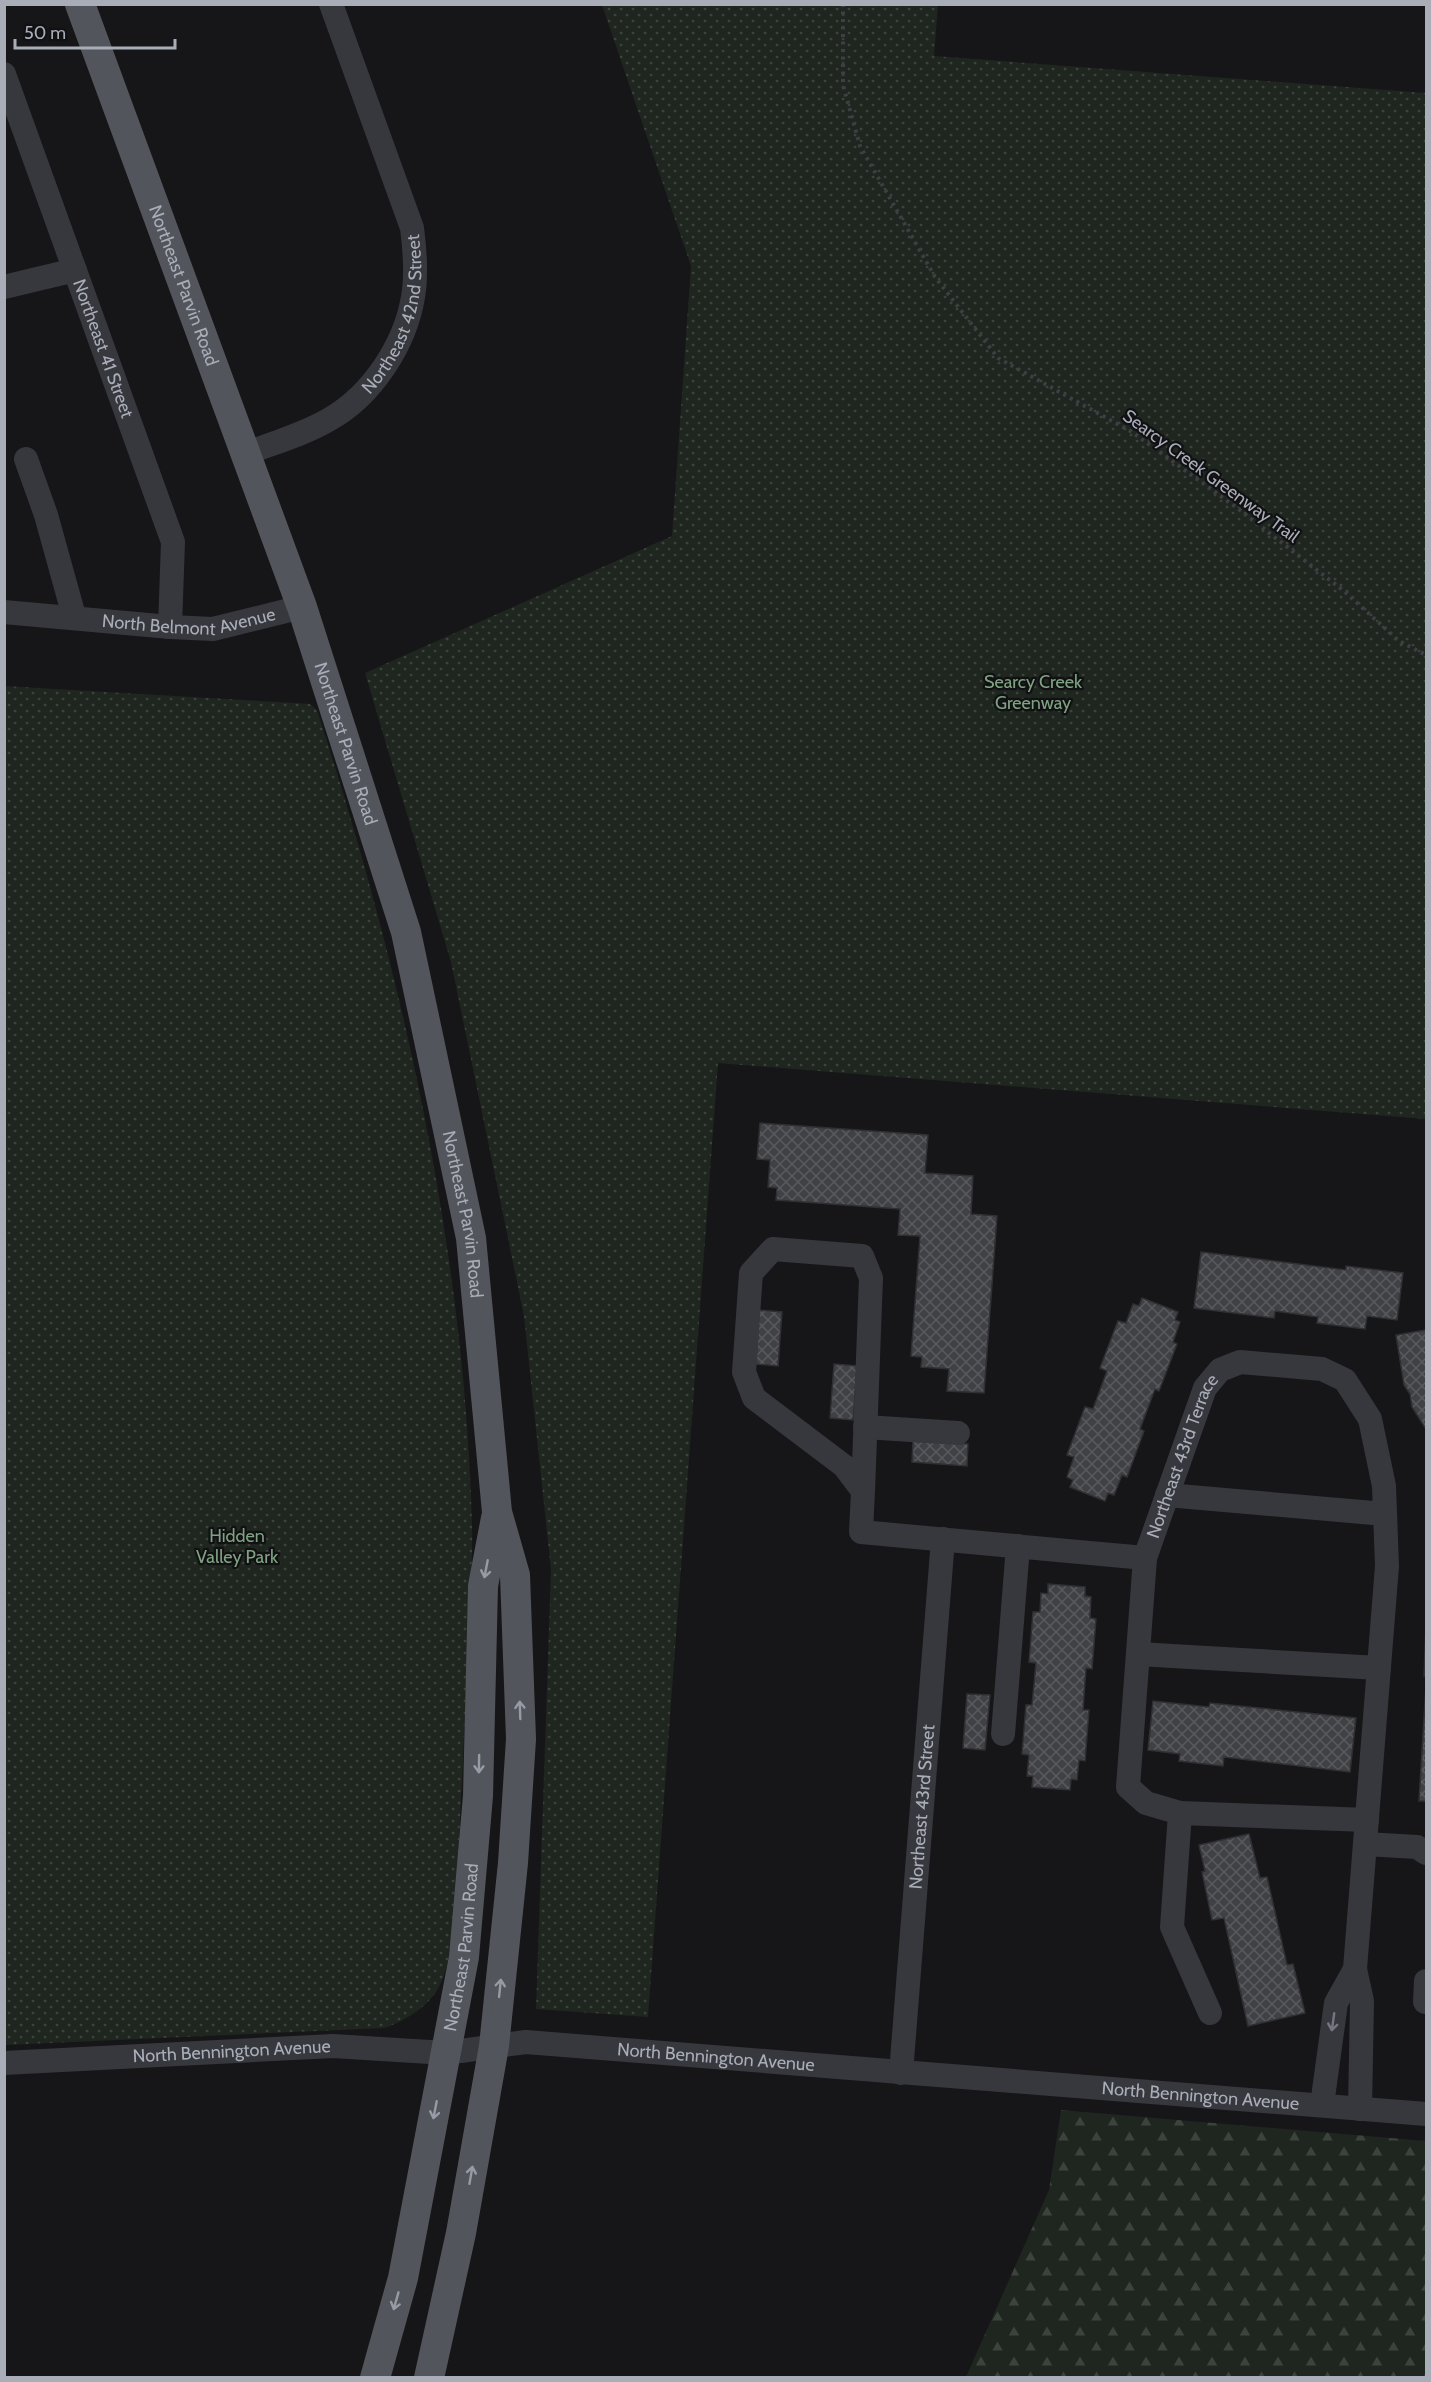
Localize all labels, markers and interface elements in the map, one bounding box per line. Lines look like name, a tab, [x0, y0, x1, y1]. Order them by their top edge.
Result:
scale bar	[15, 12, 176, 50]
text: 50 m	[24, 22, 66, 44]
street label: Northeast Parvin Road	[144, 202, 223, 369]
street label: Northeast 42nd Street	[357, 233, 426, 398]
street label: Northeast 41 Street	[68, 276, 138, 421]
street label: Searcy Creek Greenway Trail	[1119, 405, 1304, 548]
street label: North Belmont Avenue	[101, 603, 278, 640]
street label: Northeast Parvin Road	[309, 659, 382, 828]
park label: Searcy Creek Greenway	[984, 671, 1083, 714]
street label: Northeast Parvin Road	[438, 1129, 488, 1299]
street label: Northeast 43rd Terrace	[1142, 1369, 1223, 1541]
park label: Hidden Valley Park	[196, 1525, 279, 1568]
one-way arrow	[481, 1559, 492, 1578]
one-way arrow	[515, 1701, 526, 1721]
street label: Northeast 43rd Street	[904, 1724, 939, 1890]
one-way arrow	[473, 1753, 485, 1773]
street label: Northeast Parvin Road	[439, 1862, 483, 2033]
one-way arrow	[495, 1979, 506, 1999]
one-way arrow	[1328, 2012, 1339, 2031]
street label: North Bennington Avenue	[132, 2035, 331, 2067]
street label: North Bennington Avenue	[616, 2038, 816, 2076]
street label: North Bennington Avenue	[1101, 2077, 1300, 2115]
one-way arrow	[429, 2100, 440, 2119]
one-way arrow	[466, 2166, 477, 2185]
one-way arrow	[390, 2291, 401, 2310]

